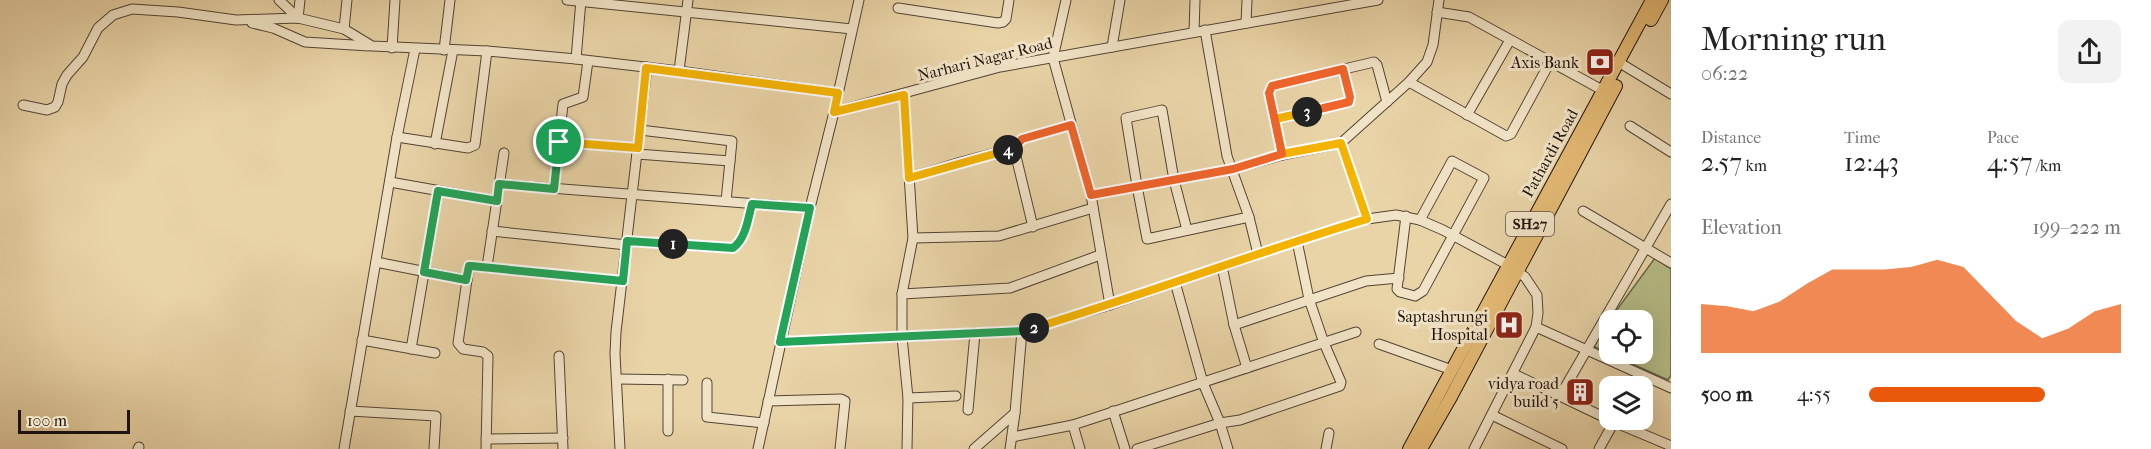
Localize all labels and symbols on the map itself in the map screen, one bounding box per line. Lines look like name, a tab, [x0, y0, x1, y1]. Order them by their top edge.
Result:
street label: Narhari Nagar Road	[916, 33, 1055, 85]
bank icon: Axis Bank	[1584, 46, 1616, 78]
place label: Axis Bank	[1510, 53, 1580, 72]
pin: 3	[1292, 97, 1322, 127]
street label: Pathardi Road	[1518, 105, 1582, 201]
pin	[533, 116, 584, 167]
pin: 4	[993, 135, 1023, 165]
road number: SH27	[1506, 212, 1554, 236]
pin: 1	[658, 229, 688, 259]
place label: Saptashrungi Hospital	[1397, 307, 1489, 344]
hospital icon: Saptashrungi Hospital	[1493, 309, 1525, 341]
pin: 2	[1019, 313, 1049, 343]
place label: vidya road build 5	[1488, 374, 1559, 411]
building icon: vidya road build 5	[1564, 376, 1596, 408]
scale bar	[18, 407, 130, 434]

